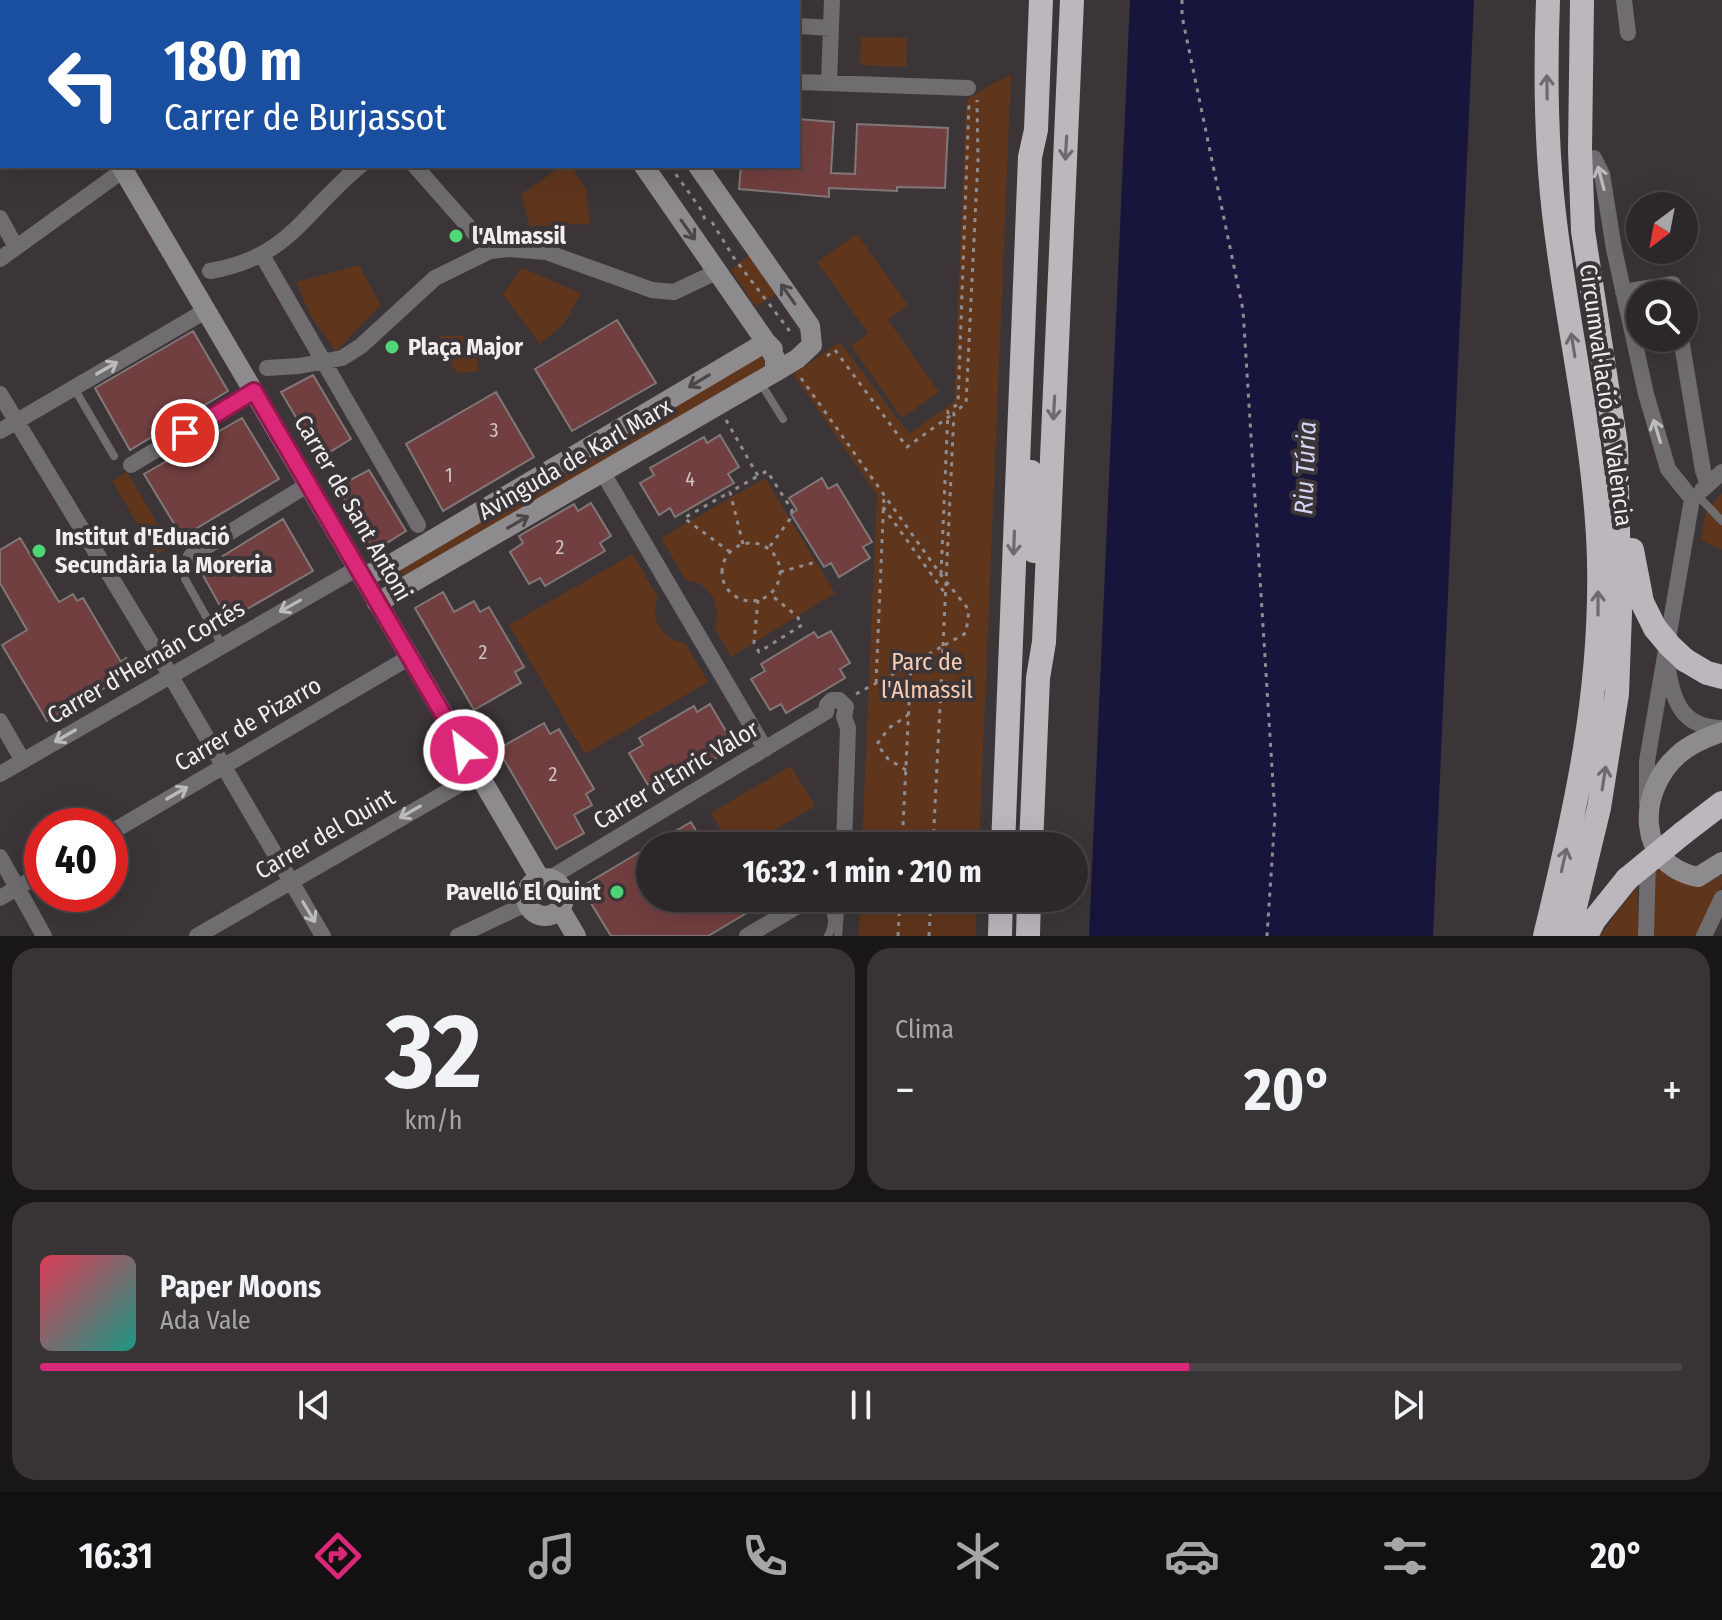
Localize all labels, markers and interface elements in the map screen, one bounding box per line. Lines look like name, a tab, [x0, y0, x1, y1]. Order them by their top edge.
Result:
text: 180 m	[164, 28, 302, 95]
icon: left	[32, 32, 136, 136]
one-way arrow	[1539, 74, 1555, 101]
text: Carrer de Burjassot	[164, 96, 446, 140]
one-way arrow	[1058, 134, 1073, 161]
one-way arrow	[1593, 165, 1608, 191]
north arrow	[1626, 192, 1698, 264]
map controls	[1626, 192, 1698, 352]
one-way arrow	[680, 219, 696, 241]
place label: l'Almassil	[472, 222, 567, 250]
marker: l'Almassil	[447, 227, 465, 245]
street label: Circumval·lació de València	[1574, 262, 1638, 528]
button: search	[1626, 280, 1698, 352]
one-way arrow	[780, 284, 796, 306]
place label: Plaça Major	[408, 333, 523, 361]
one-way arrow	[1565, 333, 1580, 358]
marker: Plaça Major	[383, 338, 401, 356]
one-way arrow	[95, 360, 118, 376]
one-way arrow	[688, 374, 711, 390]
street label: Avinguda de Karl Marx	[473, 392, 677, 526]
one-way arrow	[1047, 394, 1062, 421]
pin	[151, 399, 219, 467]
street label: Carrer de Sant Antoni	[288, 410, 418, 606]
icon: arrive	[163, 411, 207, 455]
house number: 3	[489, 418, 499, 442]
one-way arrow	[1649, 419, 1664, 445]
water label: Riu Túria	[1288, 421, 1323, 515]
house number: 1	[445, 463, 453, 487]
house number: 4	[685, 467, 695, 491]
one-way arrow	[506, 514, 529, 530]
place label: Institut d'Eduació Secundària la Moreria	[55, 523, 273, 579]
one-way arrow	[1006, 529, 1021, 556]
house number: 2	[556, 535, 565, 559]
marker: Institut d'Eduació Secundària la Moreria	[30, 542, 48, 560]
one-way arrow	[1590, 590, 1606, 617]
street label: Carrer d'Hernán Cortés	[42, 594, 250, 730]
one-way arrow	[279, 598, 302, 614]
house number: 2	[479, 640, 488, 664]
park label: Parc de l'Almassil	[881, 648, 973, 704]
street label: Carrer de Pizarro	[170, 671, 326, 777]
position arrow	[422, 708, 506, 792]
street label: Carrer d'Enric Valor	[588, 714, 764, 835]
one-way arrow	[54, 729, 77, 745]
house number: 2	[549, 762, 558, 786]
one-way arrow	[1597, 766, 1612, 791]
street label: Carrer del Quint	[250, 783, 400, 885]
one-way arrow	[165, 785, 188, 801]
one-way arrow	[399, 805, 423, 820]
speed limit sign: 40	[24, 808, 128, 912]
one-way arrow	[1557, 848, 1572, 873]
text: 16:32 · 1 min · 210 m	[742, 854, 982, 890]
place label: Pavelló El Quint	[446, 878, 602, 906]
marker: Pavelló El Quint	[608, 883, 626, 901]
one-way arrow	[301, 900, 317, 923]
text: 32	[385, 990, 482, 1115]
text: Clima	[895, 1014, 954, 1045]
text: 20°	[1244, 1054, 1333, 1126]
text: −	[895, 1064, 915, 1117]
text: +	[1662, 1064, 1682, 1117]
text: km/h	[405, 1105, 462, 1136]
text: Paper Moons	[160, 1269, 321, 1305]
text: Ada Vale	[160, 1305, 251, 1336]
icon: previous	[292, 1383, 336, 1427]
icon: pause	[839, 1383, 883, 1427]
icon: next	[1386, 1383, 1430, 1427]
icon: directions	[310, 1528, 366, 1584]
icon: music	[524, 1528, 580, 1584]
icon: phone	[737, 1528, 793, 1584]
icon: climate	[950, 1528, 1006, 1584]
icon: car	[1164, 1528, 1220, 1584]
icon: filters	[1377, 1528, 1433, 1584]
text: 16:31	[79, 1534, 153, 1578]
text: 20°	[1590, 1534, 1643, 1578]

